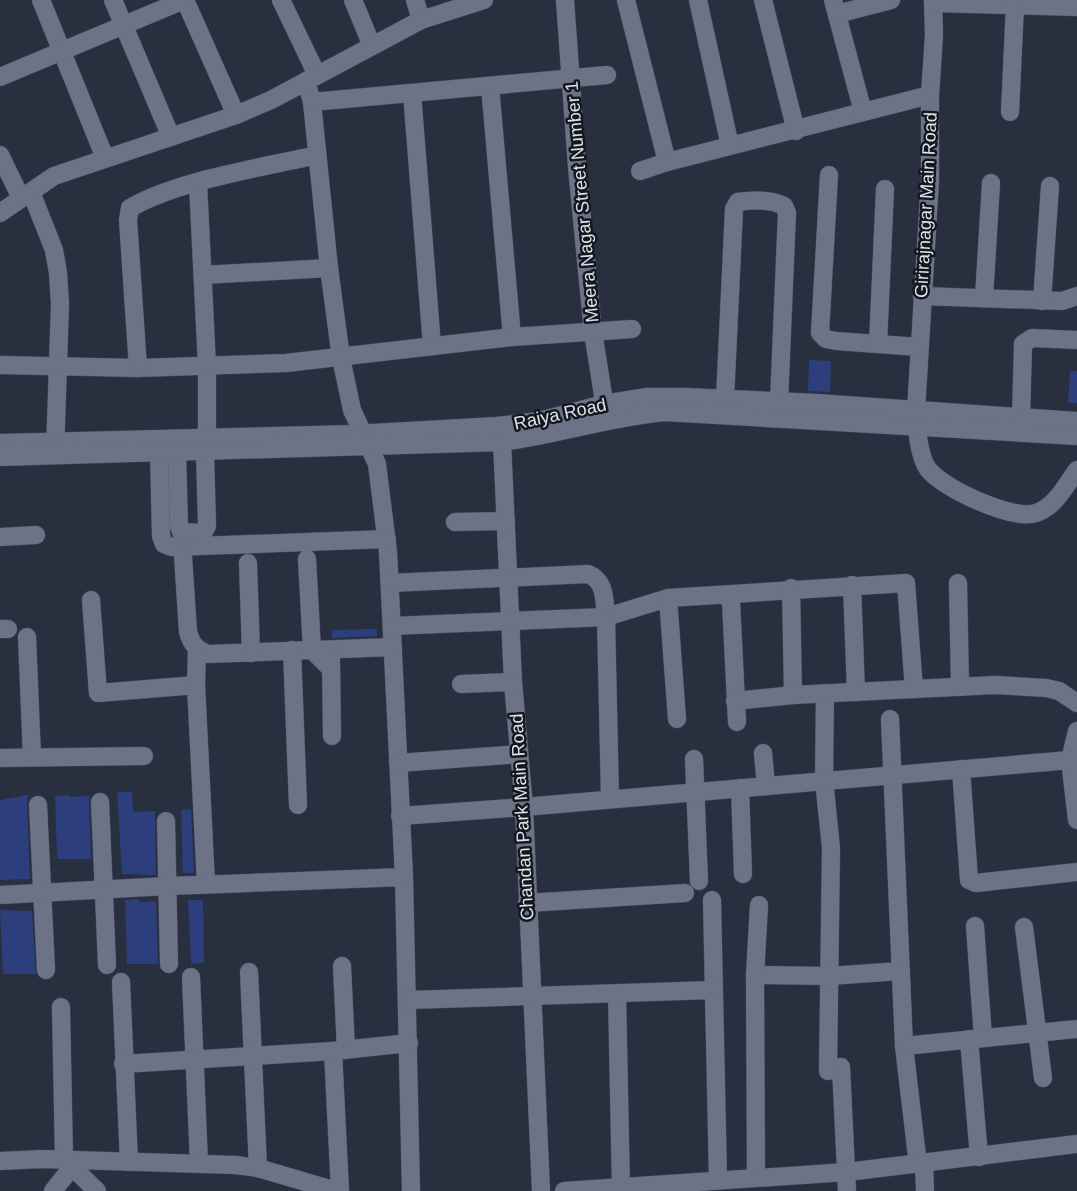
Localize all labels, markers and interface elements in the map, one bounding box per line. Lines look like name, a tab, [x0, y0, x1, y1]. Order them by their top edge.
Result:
street label: Meera Nagar Street Number 1	[561, 81, 603, 323]
street label: Girirajnagar Main Road	[911, 112, 941, 298]
street label: Raiya Road	[512, 394, 608, 434]
street label: Chandan Park Main Road	[507, 713, 537, 921]

